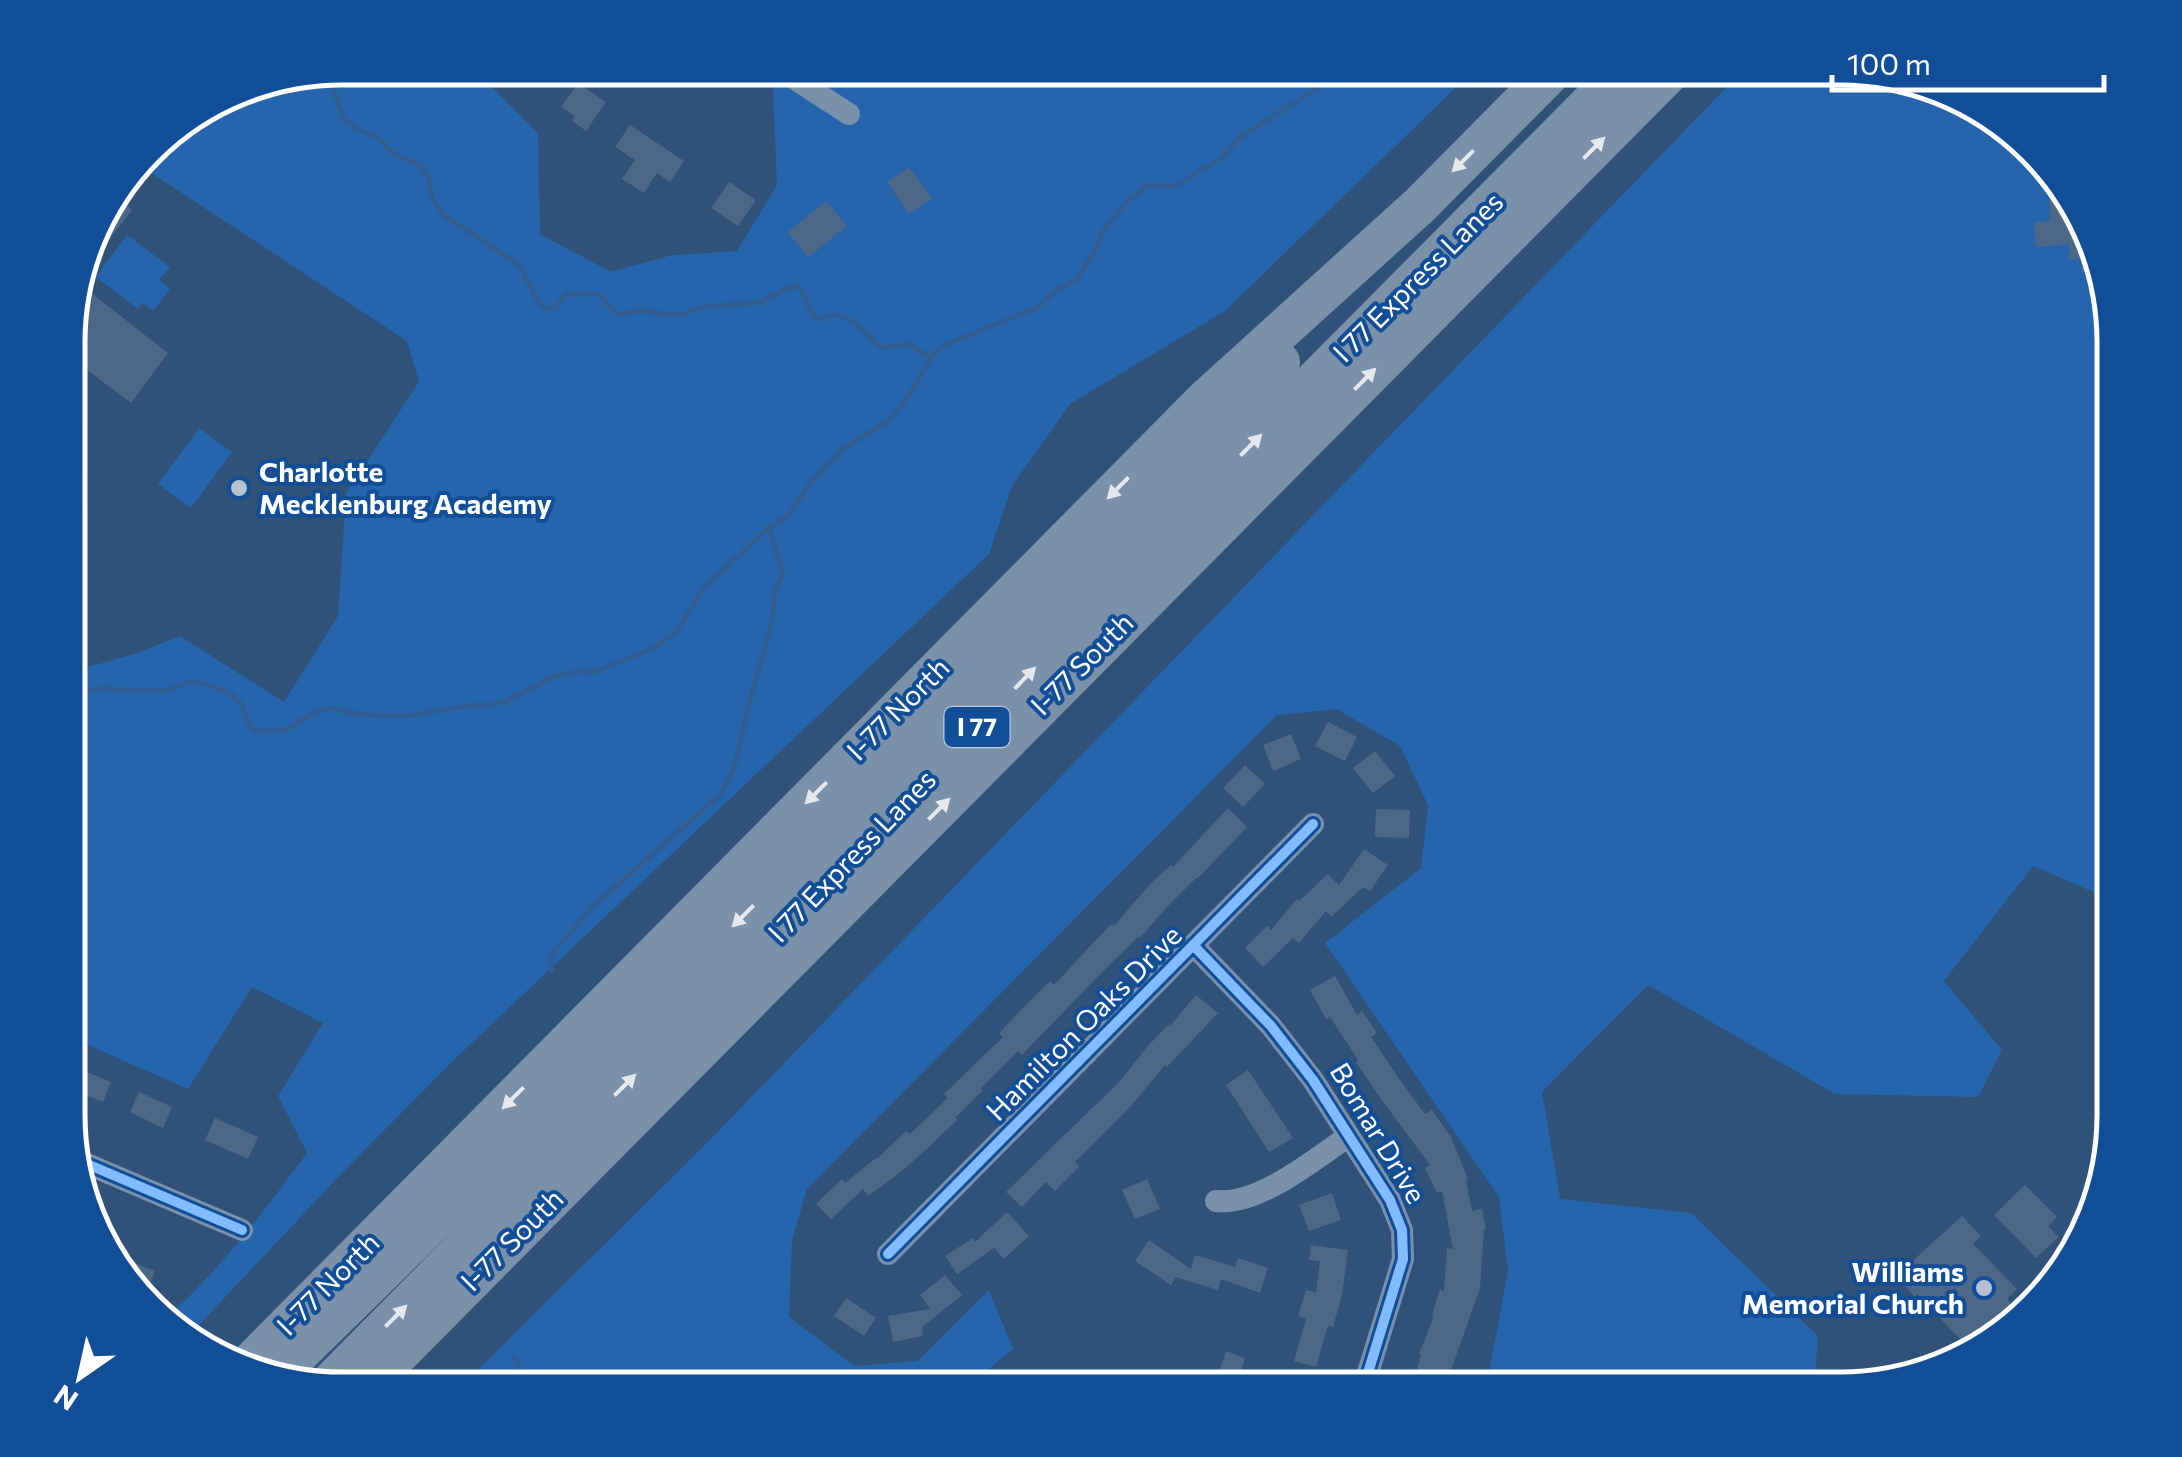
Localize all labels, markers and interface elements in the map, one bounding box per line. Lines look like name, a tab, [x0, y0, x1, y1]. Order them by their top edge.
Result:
scale bar	[1832, 30, 2104, 92]
text: 100 m	[1847, 44, 1931, 81]
one-way arrow	[1581, 137, 1605, 161]
one-way arrow	[1452, 149, 1475, 173]
street label: I 77 Express Lanes	[1325, 184, 1509, 368]
one-way arrow	[1353, 367, 1377, 391]
one-way arrow	[1238, 433, 1262, 457]
place label: Charlotte Mecklenburg Academy	[259, 454, 552, 520]
one-way arrow	[1107, 475, 1131, 499]
marker: Charlotte Mecklenburg Academy	[228, 477, 250, 499]
street label: I-77 South	[1023, 605, 1140, 722]
street label: I-77 North	[839, 650, 956, 767]
one-way arrow	[1012, 667, 1036, 691]
road number: I 77	[944, 707, 1010, 747]
street label: I 77 Express Lanes	[760, 762, 942, 949]
one-way arrow	[804, 780, 828, 804]
one-way arrow	[927, 797, 950, 821]
one-way arrow	[731, 903, 755, 927]
street label: Hamilton Oaks Drive	[979, 918, 1188, 1127]
street label: Bomar Drive	[1324, 1056, 1434, 1209]
one-way arrow	[613, 1074, 637, 1098]
one-way arrow	[501, 1086, 525, 1110]
street label: I-77 South	[453, 1181, 570, 1298]
street label: I-77 North	[269, 1225, 386, 1342]
place label: Williams Memorial Church	[1742, 1254, 1964, 1320]
marker: Williams Memorial Church	[1973, 1277, 1995, 1299]
one-way arrow	[384, 1305, 408, 1328]
north arrow	[30, 1327, 130, 1427]
text: N	[47, 1379, 84, 1419]

